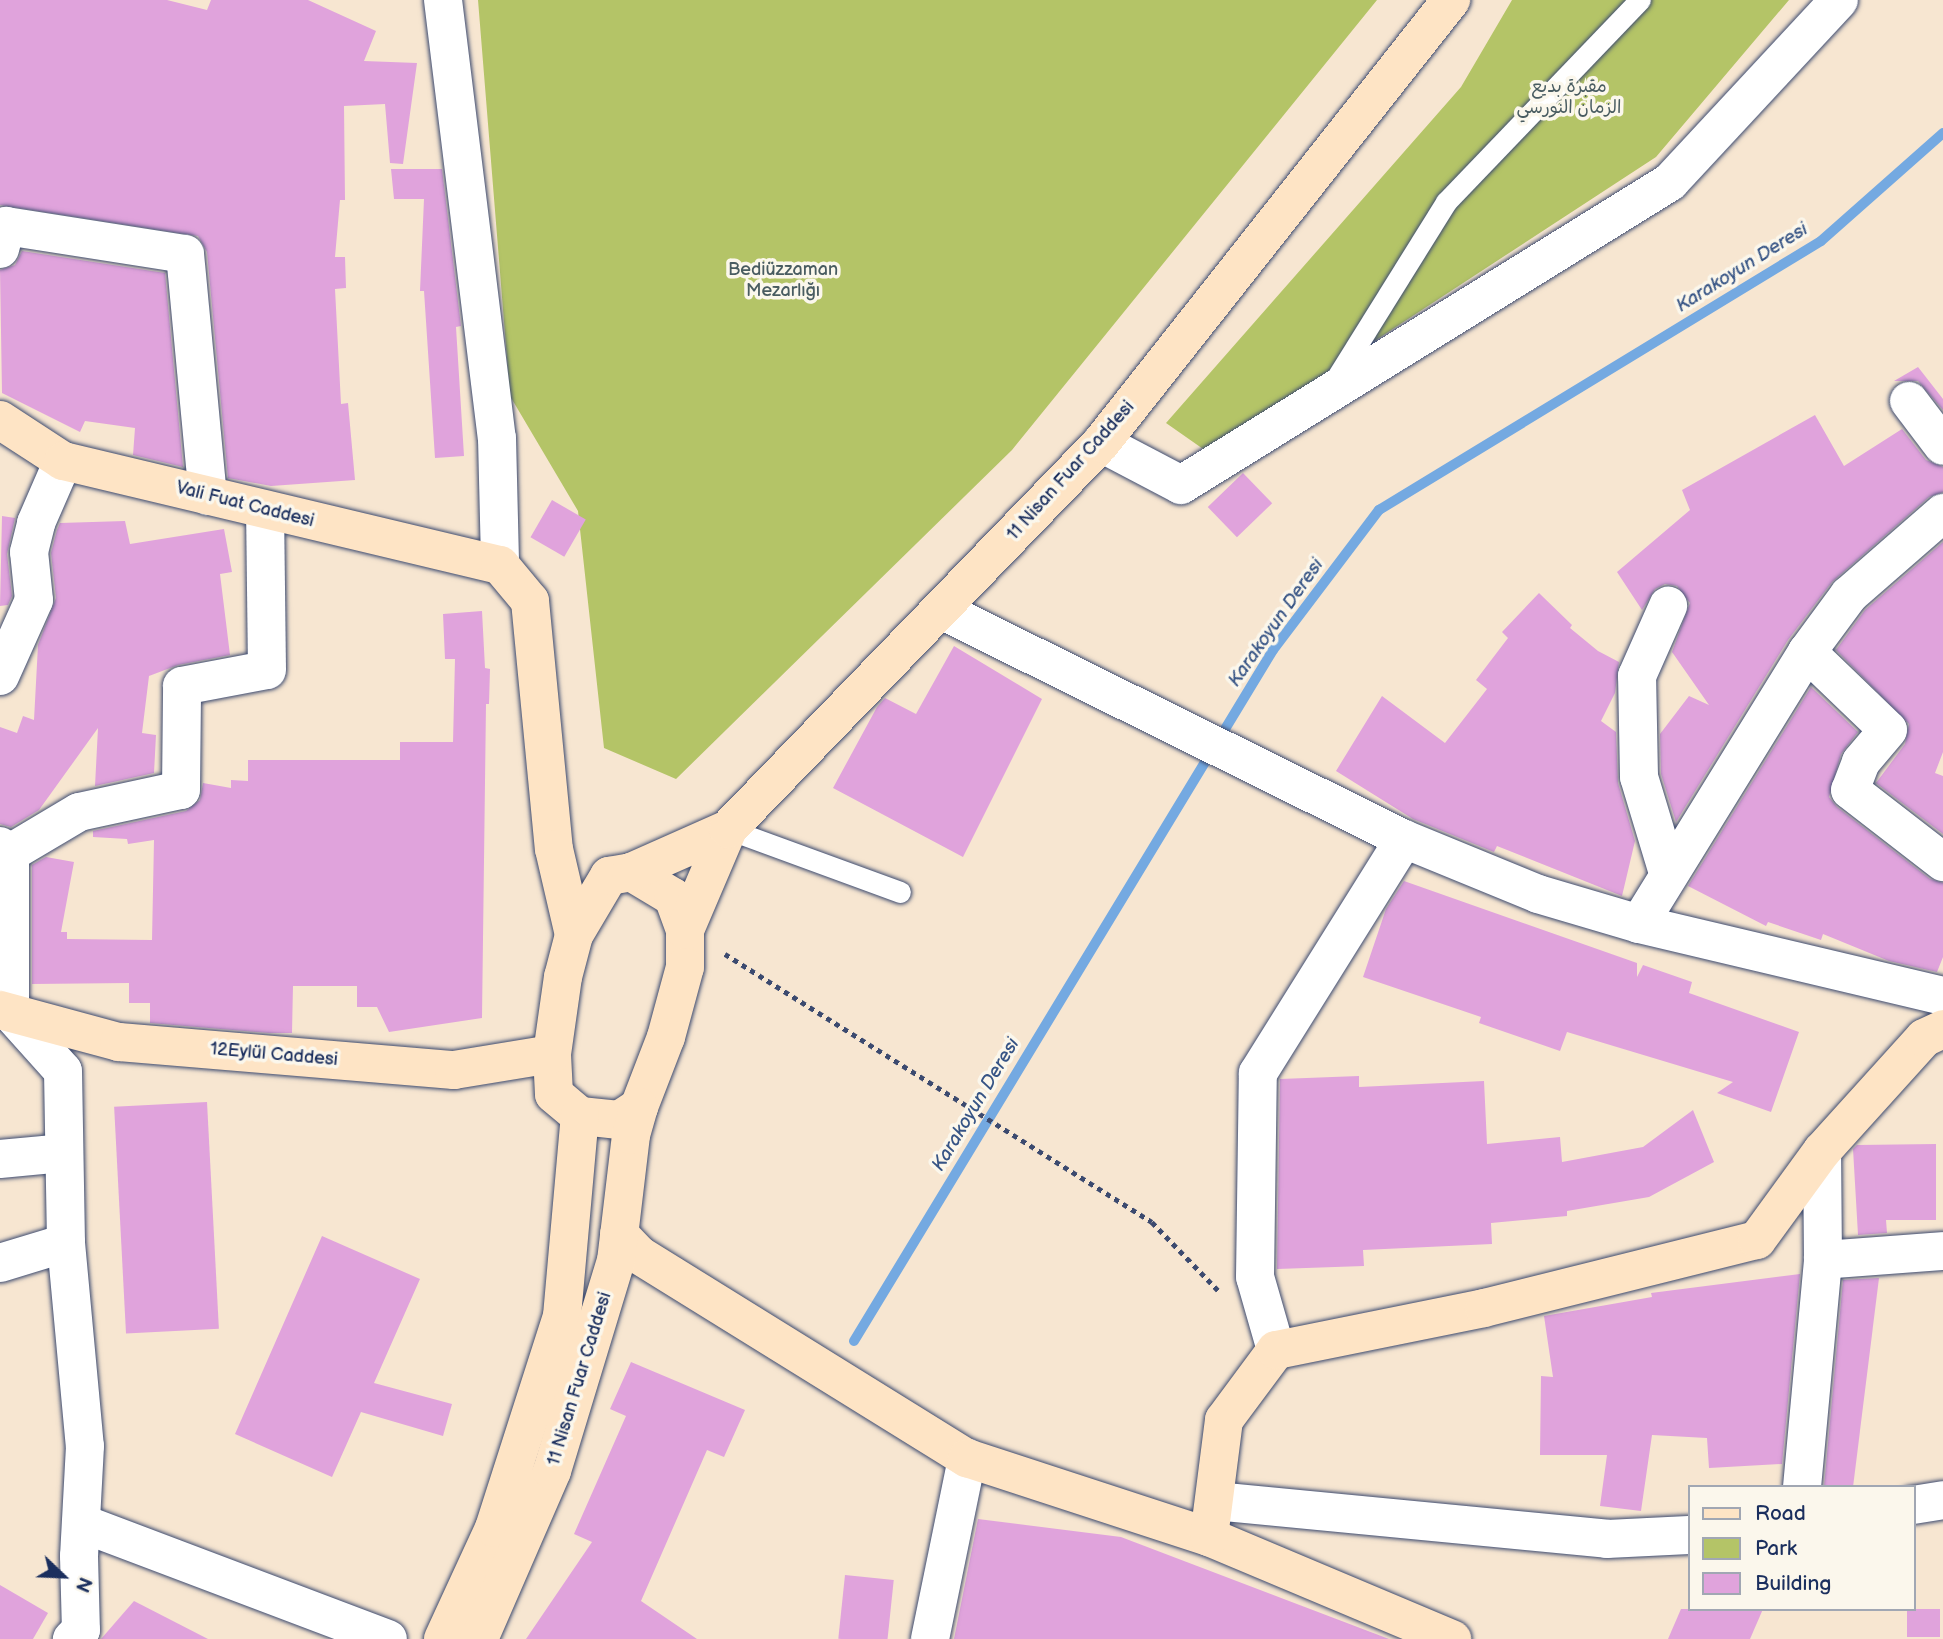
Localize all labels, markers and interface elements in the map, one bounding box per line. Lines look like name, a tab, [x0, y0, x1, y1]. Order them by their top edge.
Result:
park label: مقبرة بديع الزمان النورسي	[1517, 77, 1621, 119]
water label: Karakoyun Deresi	[1672, 218, 1812, 318]
park label: Bediüzzaman Mezarlığı	[728, 260, 838, 302]
street label: 11 Nisan Fuar Caddesi	[1003, 397, 1139, 545]
street label: Vali Fuat Caddesi	[174, 477, 316, 533]
water label: Karakoyun Deresi	[1223, 555, 1329, 691]
water label: Karakoyun Deresi	[927, 1034, 1025, 1176]
street label: 12Eylül Caddesi	[209, 1039, 339, 1071]
street label: 11 Nisan Fuar Caddesi	[543, 1290, 617, 1468]
legend	[1688, 1485, 1915, 1611]
text: Road	[1755, 1501, 1806, 1526]
text: Park	[1755, 1536, 1797, 1561]
north arrow	[28, 1541, 98, 1611]
text: Building	[1755, 1571, 1831, 1596]
text: N	[69, 1573, 96, 1595]

